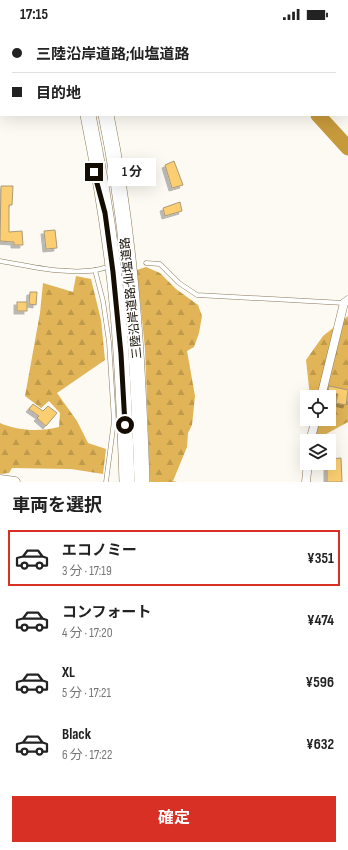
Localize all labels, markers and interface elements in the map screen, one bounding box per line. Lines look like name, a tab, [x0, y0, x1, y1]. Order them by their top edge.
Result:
text: 17:15	[20, 5, 48, 24]
text: 三陸沿岸道路;仙塩道路	[36, 45, 190, 64]
text: 目的地	[36, 84, 81, 103]
callout: 1 分	[108, 158, 156, 186]
route end	[85, 163, 103, 181]
text: 1 分	[122, 164, 142, 180]
street label: 三陸沿岸道路;仙塩道路	[118, 236, 145, 360]
map controls	[300, 390, 336, 470]
button: locate	[300, 390, 336, 426]
route start	[116, 416, 134, 434]
button: layers	[300, 434, 336, 470]
text: 車両を選択	[12, 495, 102, 516]
icon: car	[14, 540, 50, 576]
text: エコノミー	[62, 541, 137, 560]
text: ¥351	[307, 549, 334, 568]
text: 3 分 · 17:19	[62, 563, 112, 579]
icon: car	[14, 602, 50, 638]
text: コンフォート	[62, 603, 152, 622]
text: ¥474	[307, 611, 334, 630]
text: 4 分 · 17:20	[62, 625, 112, 641]
text: XL	[62, 663, 75, 682]
icon: car	[14, 664, 50, 700]
text: ¥596	[306, 673, 334, 692]
text: 5 分 · 17:21	[62, 685, 111, 701]
text: Black	[62, 725, 91, 744]
icon: car	[14, 726, 50, 762]
text: ¥632	[306, 735, 334, 754]
text: 6 分 · 17:22	[62, 747, 112, 763]
button: 確定	[12, 796, 336, 842]

